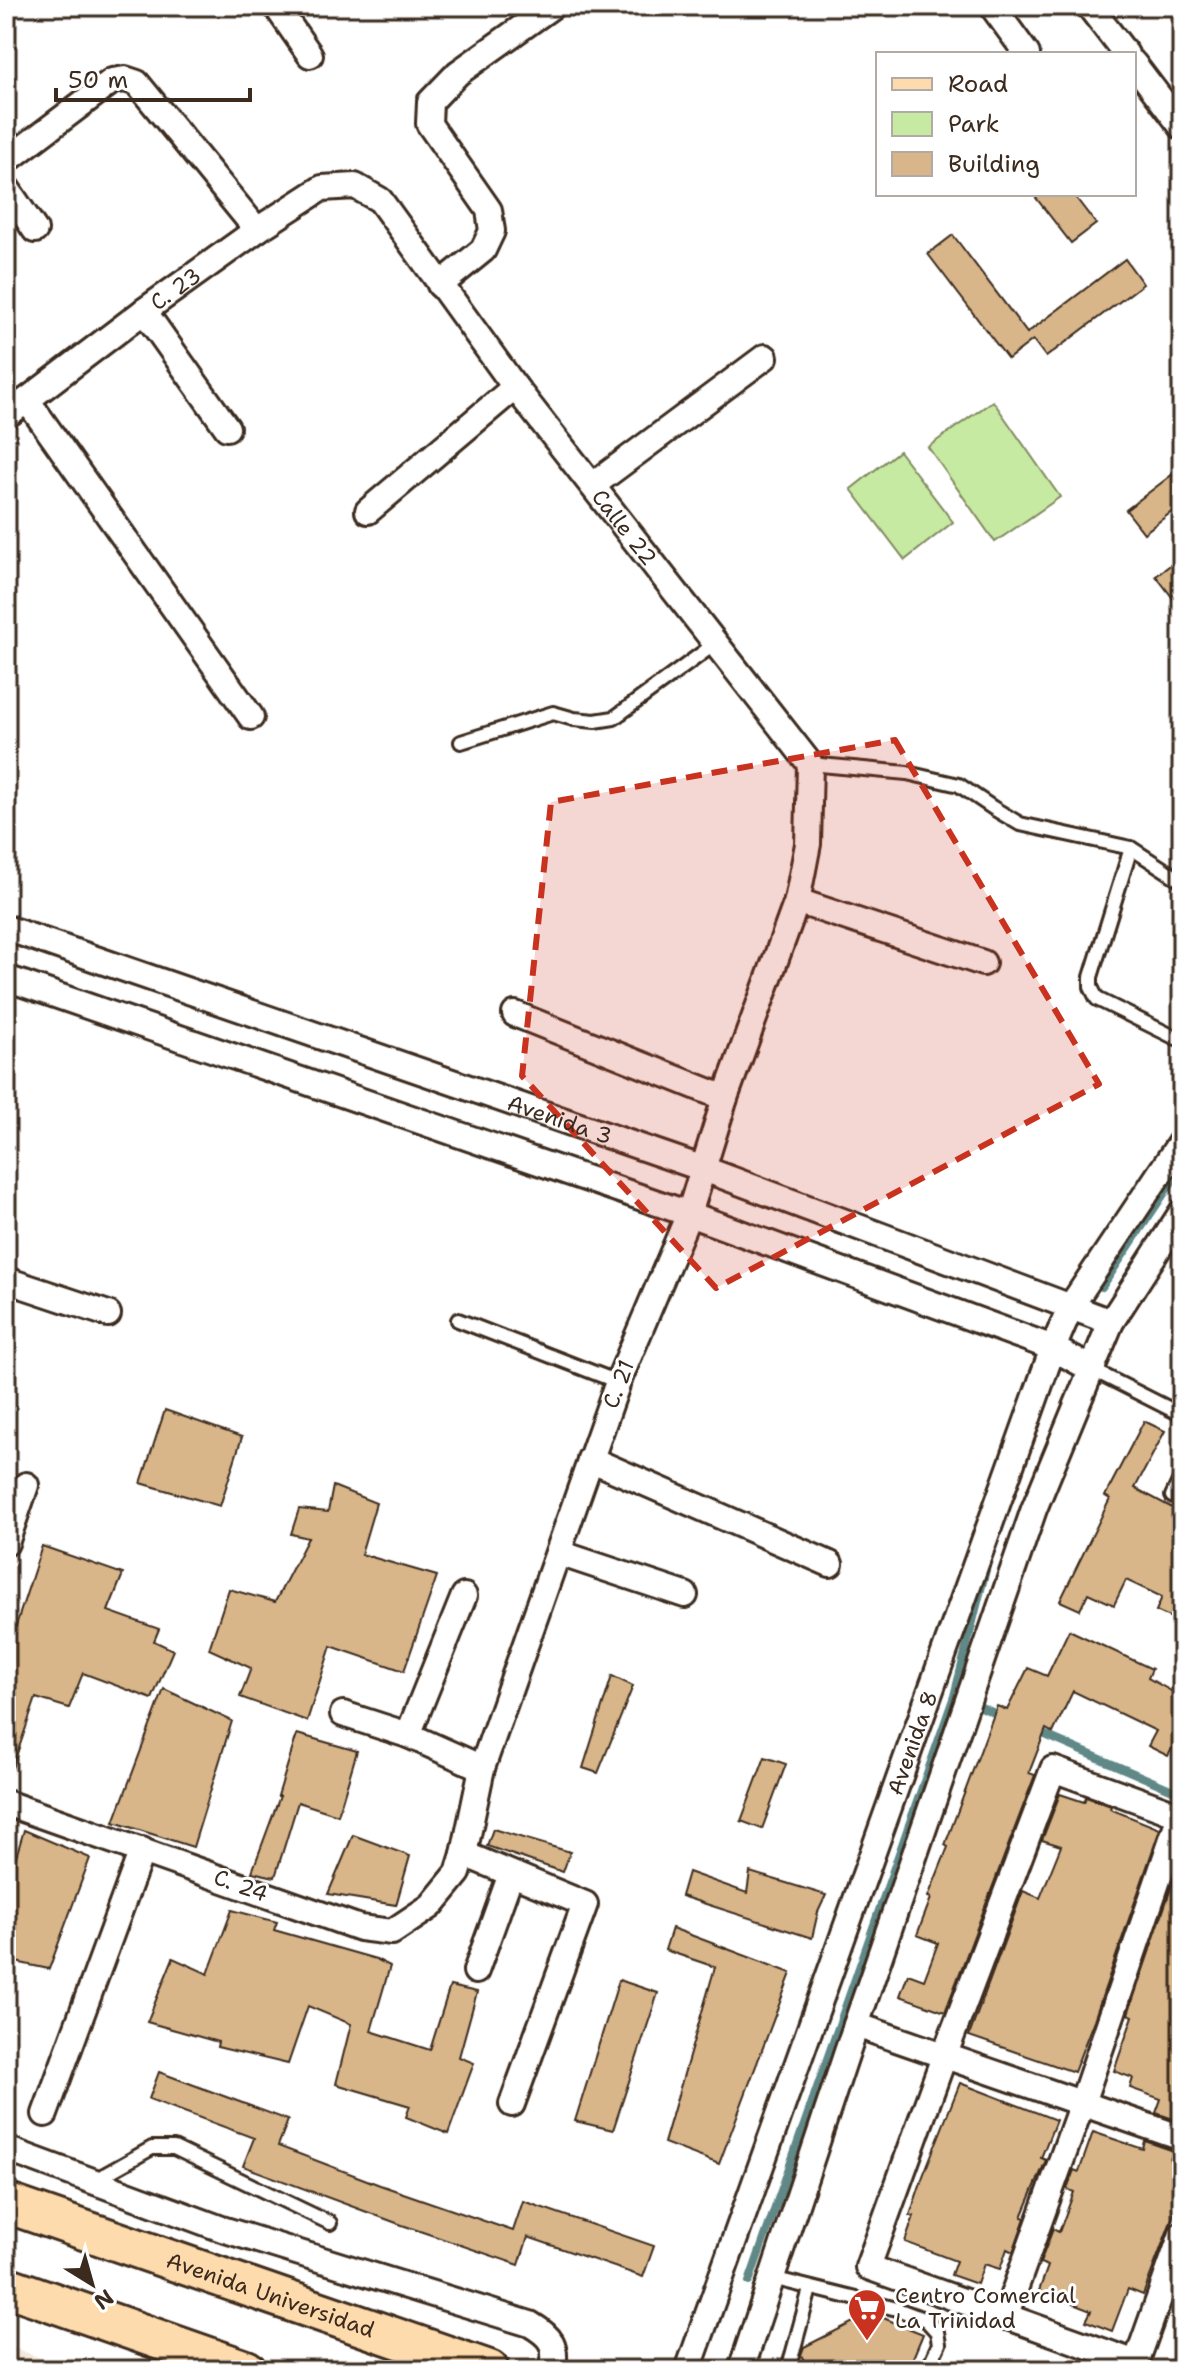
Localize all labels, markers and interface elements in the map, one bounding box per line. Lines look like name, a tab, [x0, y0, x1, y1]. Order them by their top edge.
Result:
scale bar	[56, 52, 250, 102]
legend	[876, 52, 1136, 196]
text: 50 m	[68, 64, 128, 96]
text: Road	[948, 68, 1008, 100]
text: Park	[948, 108, 1000, 140]
text: Building	[948, 148, 1040, 180]
street label: C. 23	[145, 261, 207, 317]
street label: Calle 22	[585, 483, 663, 572]
street label: Avenida 3	[503, 1088, 616, 1151]
street label: C. 21	[596, 1356, 641, 1413]
street label: Avenida 8	[880, 1687, 944, 1799]
street label: C. 24	[210, 1862, 272, 1909]
north arrow	[52, 2244, 132, 2324]
street label: Avenida Universidad	[163, 2246, 378, 2344]
place label: Centro Comercial La Trinidad	[895, 2281, 1076, 2335]
text: N	[88, 2283, 119, 2316]
supermarket icon: Centro Comercial La Trinidad	[846, 2287, 888, 2342]

